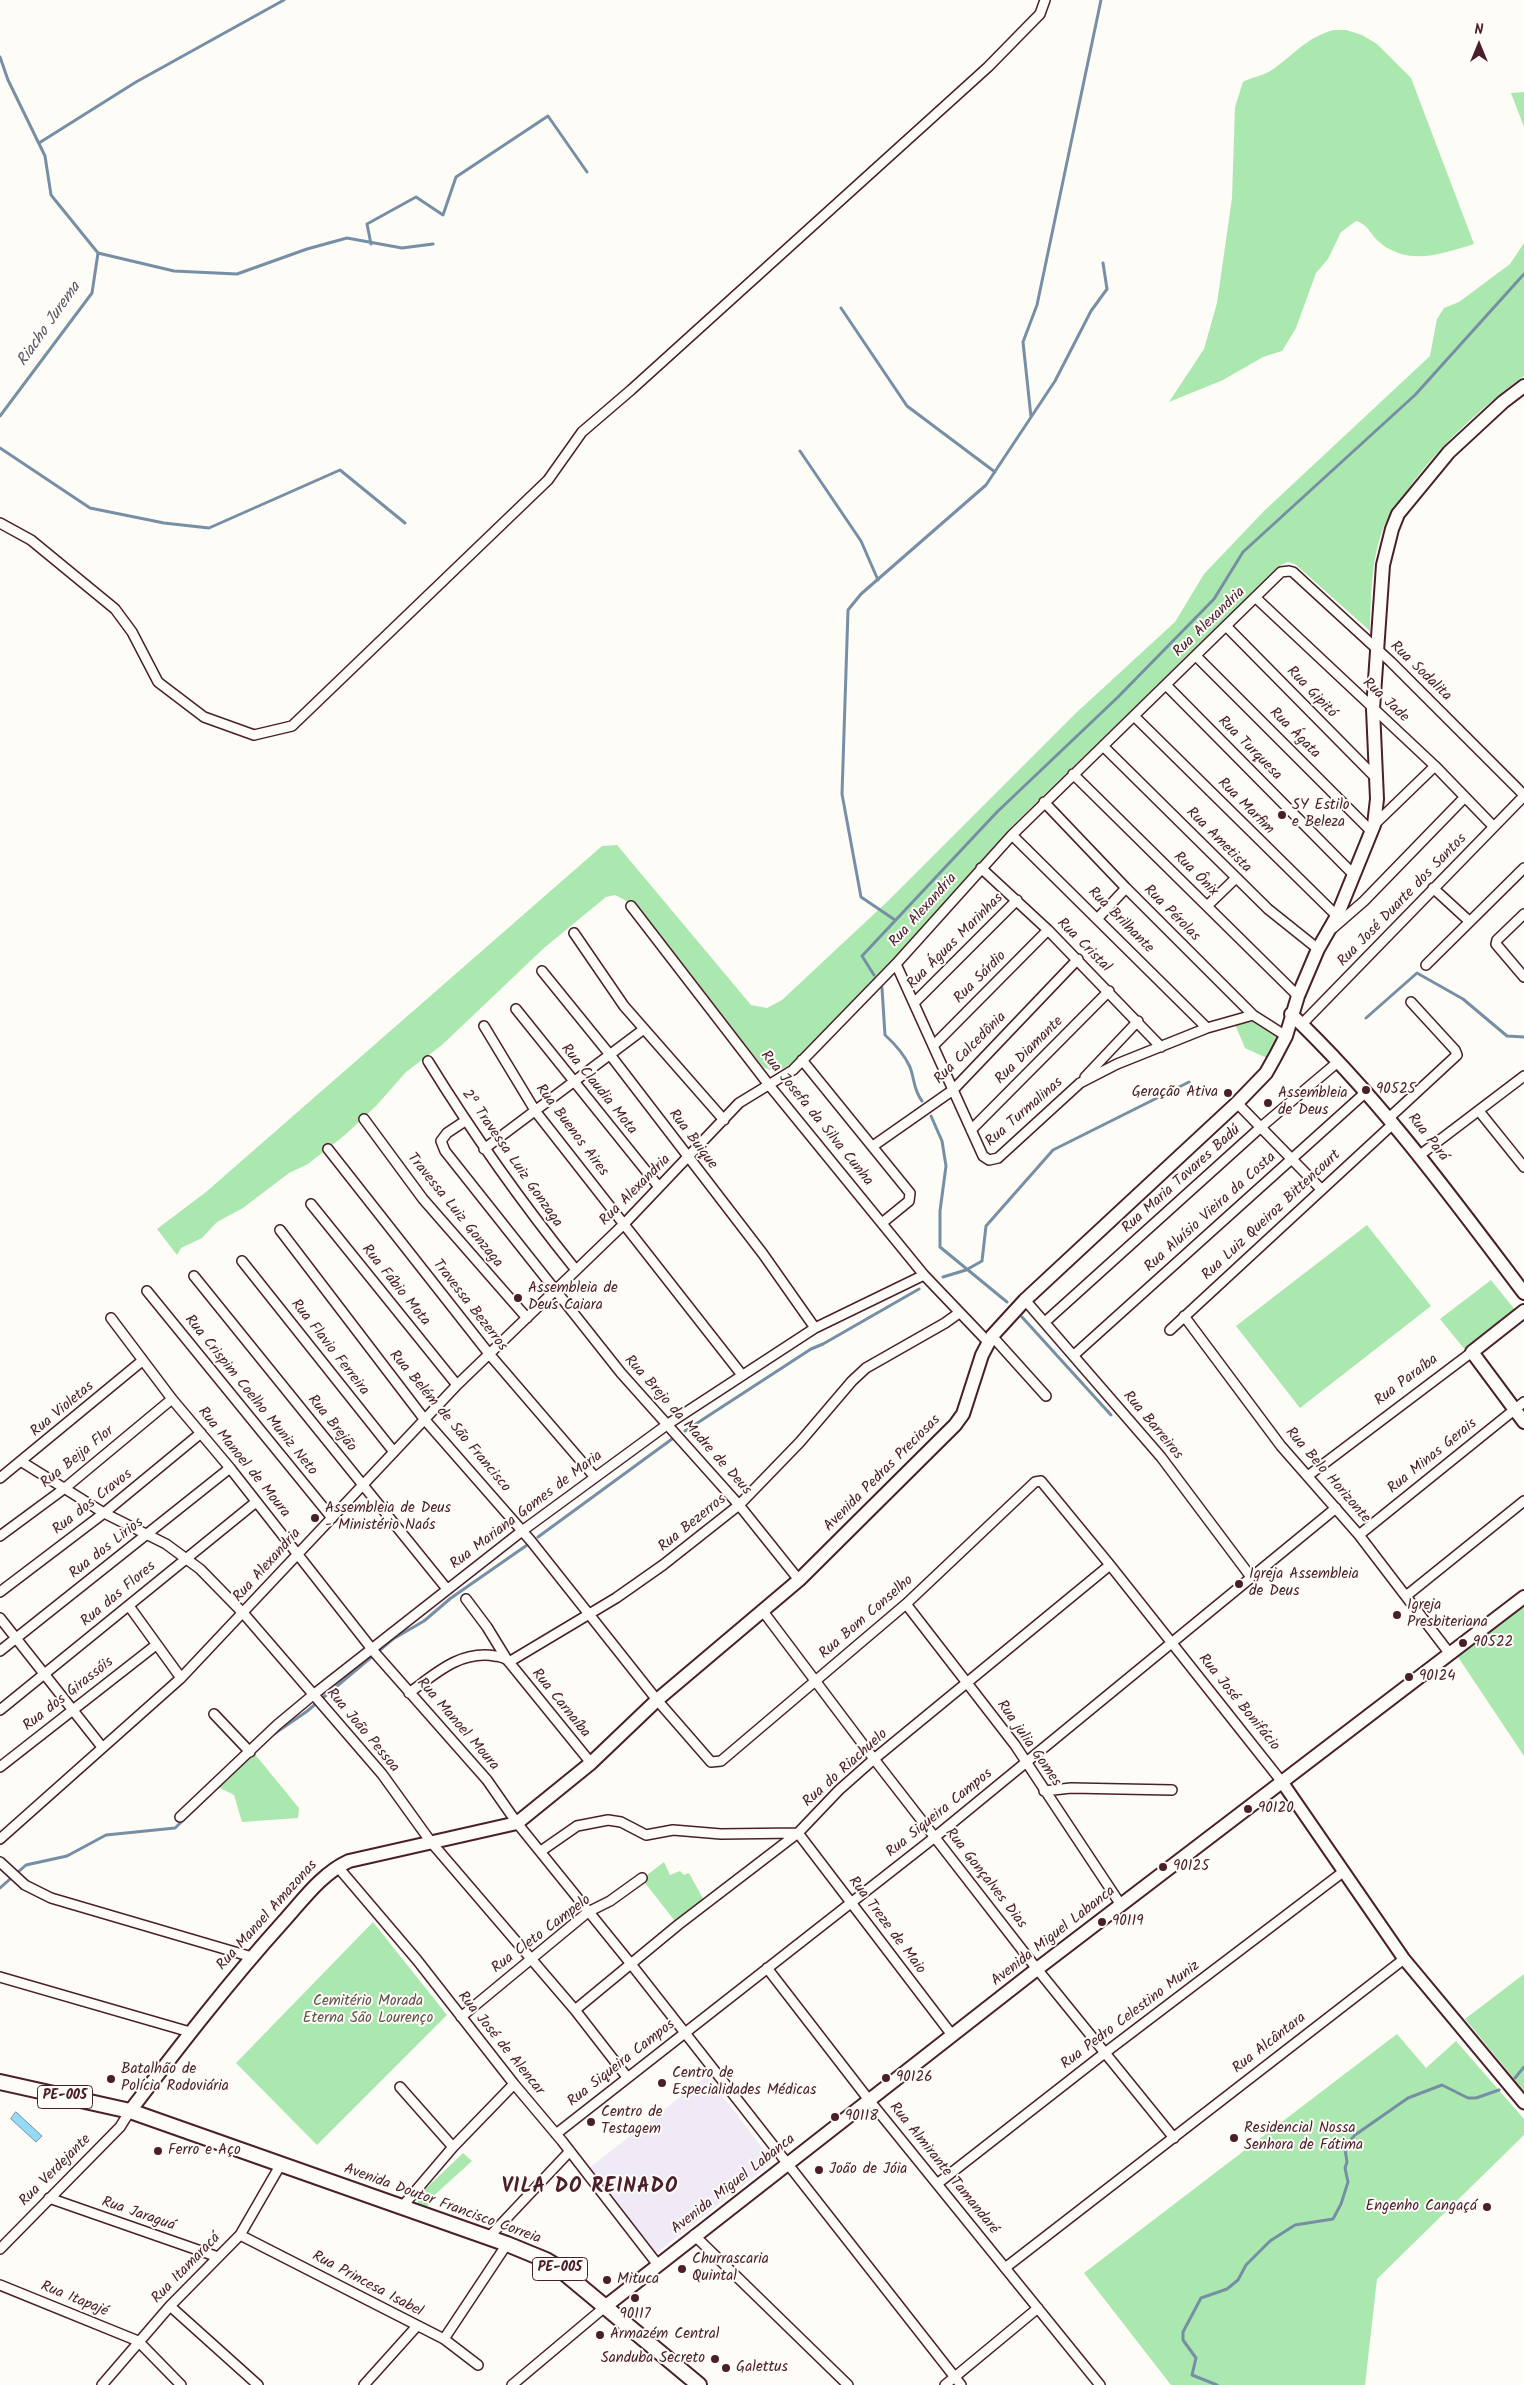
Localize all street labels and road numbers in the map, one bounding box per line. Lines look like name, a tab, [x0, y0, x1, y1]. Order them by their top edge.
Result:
street label: Rua Alexandria	[1170, 584, 1250, 662]
street label: Rua Sodalita	[1386, 638, 1454, 706]
street label: Rua Gipitó	[1282, 663, 1340, 723]
street label: Rua Jade	[1358, 675, 1412, 727]
street label: Rua Ágata	[1265, 705, 1323, 763]
street label: Rua Turquesa	[1213, 713, 1285, 785]
street label: Rua Marfim	[1213, 775, 1277, 839]
street label: Rua Ametista	[1181, 804, 1255, 878]
street label: Rua José Duarte dos Santos	[1335, 831, 1471, 971]
street label: Rua Ônix	[1169, 849, 1221, 901]
street label: Rua Alexandria	[886, 870, 962, 952]
street label: Rua Pérolas	[1139, 882, 1203, 946]
street label: Rua Brilhante	[1083, 884, 1157, 958]
street label: Rua Águas Marinhas	[904, 890, 1008, 994]
street label: Rua Cristal	[1052, 915, 1114, 977]
street label: Rua Sárdio	[951, 948, 1011, 1008]
street label: Rua Calcedônia	[931, 1009, 1011, 1089]
street label: Rua Diamante	[992, 1013, 1068, 1089]
street label: Rua Claudia Mota	[556, 1041, 640, 1139]
street label: Rua Josefa da Silva Cunha	[756, 1048, 876, 1190]
street label: Rua Turmalinas	[983, 1074, 1067, 1152]
street label: Rua Buenos Aires	[531, 1081, 611, 1181]
street label: 2ª Travessa Luiz Gonzaga	[457, 1087, 565, 1231]
street label: Rua Buique	[664, 1106, 720, 1174]
street label: Rua Pará	[1403, 1110, 1451, 1166]
street label: Rua Maria Tavares Badú	[1119, 1122, 1245, 1238]
street label: Rua Luiz Queiroz Bittencourt	[1199, 1147, 1345, 1285]
street label: Rua Aluísio Vieira da Costa	[1142, 1149, 1280, 1277]
street label: Travessa Luiz Gonzaga	[402, 1150, 506, 1272]
street label: Rua Alexandria	[597, 1152, 675, 1230]
street label: Rua Fábio Mota	[357, 1242, 433, 1330]
street label: Travessa Bezerros	[428, 1256, 510, 1356]
street label: Rua Flavio Ferreira	[286, 1296, 372, 1400]
street label: Rua Crispim Coelho Muniz Neto	[180, 1312, 320, 1480]
street label: Rua Belém de São Francisco	[384, 1347, 514, 1497]
street label: Rua Paraíba	[1372, 1351, 1442, 1411]
street label: Rua Brejo da Madre de Deus	[619, 1352, 755, 1500]
street label: Rua Violetas	[28, 1378, 98, 1442]
street label: Rua Barreiros	[1118, 1388, 1186, 1464]
street label: Rua Brejão	[303, 1392, 359, 1456]
street label: Rua Manoel de Moura	[193, 1404, 293, 1522]
street label: Avenida Pedras Preciosas	[821, 1412, 945, 1536]
street label: Rua Minas Gerais	[1385, 1415, 1481, 1499]
street label: Rua Beija Flor	[38, 1423, 118, 1493]
street label: Rua Belo Horizonte	[1280, 1424, 1374, 1528]
street label: Rua Mariana Gomes de Maria	[447, 1448, 607, 1574]
street label: Rua dos Cravos	[50, 1466, 136, 1540]
street label: Rua Bezerros	[656, 1491, 730, 1557]
street label: Rua dos Lirios	[66, 1514, 148, 1584]
street label: Rua Alexandria	[230, 1525, 306, 1607]
street label: Rua das Flores	[78, 1558, 160, 1632]
street label: Rua Bom Conselho	[816, 1572, 918, 1664]
street label: Rua José Bonifácio	[1193, 1651, 1283, 1755]
street label: Rua dos Girassóis	[20, 1654, 118, 1736]
street label: Rua Carnaíba	[527, 1666, 593, 1742]
street label: Rua Manoel Moura	[412, 1675, 502, 1775]
street label: Rua João Pessoa	[322, 1685, 402, 1777]
street label: Rua julia Gomes	[992, 1697, 1064, 1791]
street label: Rua do Riachuelo	[800, 1726, 892, 1812]
street label: Rua Siqueira Campos	[883, 1766, 997, 1862]
street label: Rua Gonçalves Dias	[940, 1825, 1030, 1933]
street label: Rua Manoel Amazonas	[214, 1857, 322, 1975]
street label: Rua Treze de Maio	[843, 1874, 929, 1978]
street label: Avenida Miguel Labanca	[988, 1883, 1120, 1991]
street label: Rua Cleto Campelo	[489, 1892, 595, 1978]
street label: Rua Pedro Celestino Muniz	[1058, 1958, 1204, 2074]
street label: Rua José de Alencar	[453, 1988, 547, 2100]
street label: Rua Alcântara	[1230, 2010, 1310, 2078]
street label: Rua Siqueira Campos	[565, 2016, 679, 2112]
road number: PE-005	[38, 2086, 92, 2108]
street label: Rua Almirante Tamandaré	[884, 2100, 1002, 2238]
street label: Rua Verdejante	[16, 2131, 96, 2211]
street label: Avenida Miguel Labanca	[668, 2131, 800, 2239]
street label: Avenida Doutor Francisco Correia	[341, 2161, 543, 2249]
street label: Rua Jaraguá	[99, 2194, 177, 2236]
street label: Rua Itamaracá	[149, 2230, 225, 2308]
street label: Rua Princesa Isabel	[309, 2248, 425, 2322]
road number: PE-005	[532, 2258, 588, 2280]
street label: Rua Itapajé	[38, 2278, 110, 2322]

